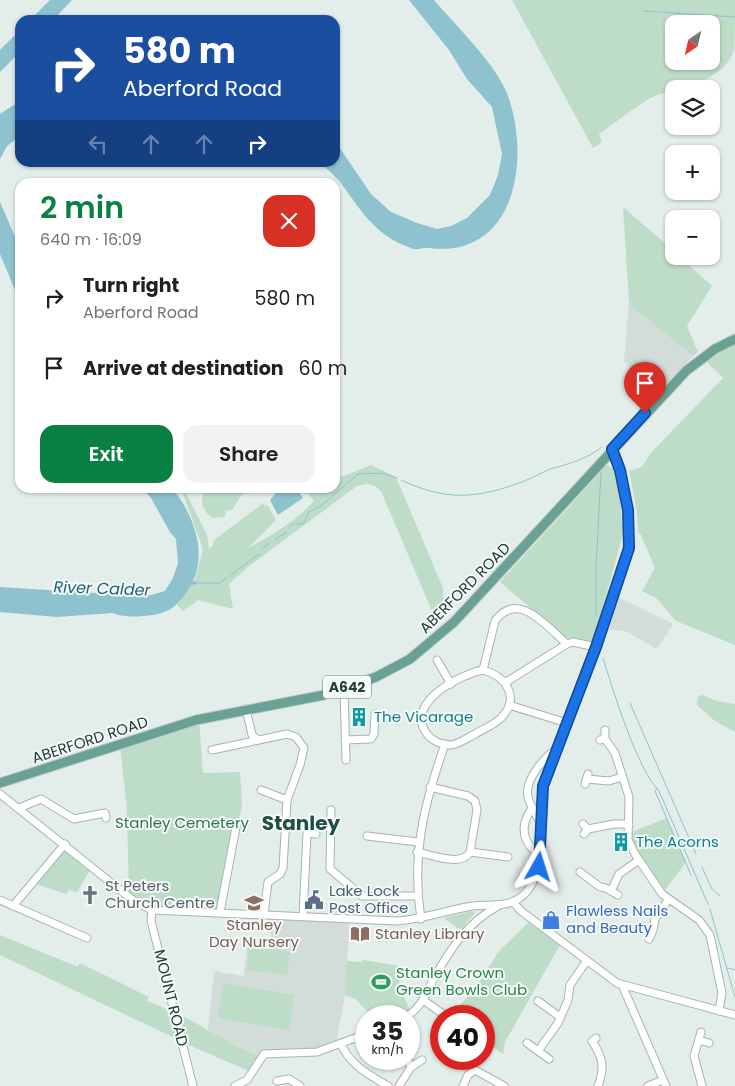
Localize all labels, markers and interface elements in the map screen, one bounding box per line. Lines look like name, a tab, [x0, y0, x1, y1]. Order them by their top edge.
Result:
north arrow	[665, 15, 720, 70]
map controls	[665, 15, 720, 265]
text: 580 m	[123, 26, 236, 75]
icon: right	[40, 35, 105, 100]
text: Aberford Road	[123, 73, 282, 104]
button: layers	[665, 80, 720, 135]
icon: left	[84, 130, 112, 158]
icon: ahead	[137, 130, 165, 158]
icon: ahead	[190, 130, 218, 158]
icon: right	[243, 130, 271, 158]
button: +	[665, 145, 720, 200]
text: 2 min	[40, 186, 124, 229]
button: close	[263, 195, 315, 247]
button: −	[665, 210, 720, 265]
text: 640 m · 16:09	[40, 228, 142, 251]
text: Turn right	[83, 272, 179, 299]
icon: right	[40, 284, 68, 312]
text: 580 m	[255, 285, 315, 312]
text: Aberford Road	[83, 301, 199, 324]
icon: arrive	[40, 354, 68, 382]
text: Arrive at destination	[83, 355, 284, 382]
text: 60 m	[299, 355, 347, 382]
pin	[624, 362, 666, 413]
icon: arrive	[631, 369, 659, 397]
button: Exit	[40, 425, 173, 483]
button: Share	[183, 425, 315, 483]
street label: ABERFORD ROAD	[415, 538, 515, 638]
water label: River Calder	[53, 575, 152, 602]
road number: A642	[323, 676, 371, 699]
building icon: The Vicarage	[348, 706, 370, 728]
place label: The Vicarage	[374, 706, 473, 727]
street label: ABERFORD ROAD	[29, 711, 151, 768]
district label: Stanley	[262, 809, 341, 837]
park label: Stanley Cemetery	[115, 812, 249, 833]
building icon: The Acorns	[610, 831, 632, 853]
place label: The Acorns	[636, 831, 719, 852]
position arrow	[512, 840, 564, 892]
place label: St Peters Church Centre	[105, 875, 215, 913]
place label: Lake Lock Post Office	[329, 880, 408, 918]
church icon: St Peters Church Centre	[79, 884, 101, 906]
public building icon: Lake Lock Post Office	[303, 889, 325, 911]
school or university icon: Stanley Day Nursery	[243, 892, 265, 914]
place label: Flawless Nails and Beauty	[566, 900, 668, 938]
shop icon: Flawless Nails and Beauty	[540, 909, 562, 931]
place label: Stanley Day Nursery	[209, 914, 300, 952]
library icon: Stanley Library	[349, 923, 371, 945]
place label: Stanley Library	[375, 923, 485, 944]
street label: MOUNT ROAD	[149, 947, 194, 1049]
place label: Stanley Crown Green Bowls Club	[396, 962, 527, 1000]
sports icon: Stanley Crown Green Bowls Club	[370, 971, 392, 993]
speed limit sign: 40	[430, 1005, 495, 1070]
text: 35	[372, 1014, 403, 1049]
text: km/h	[372, 1041, 403, 1058]

